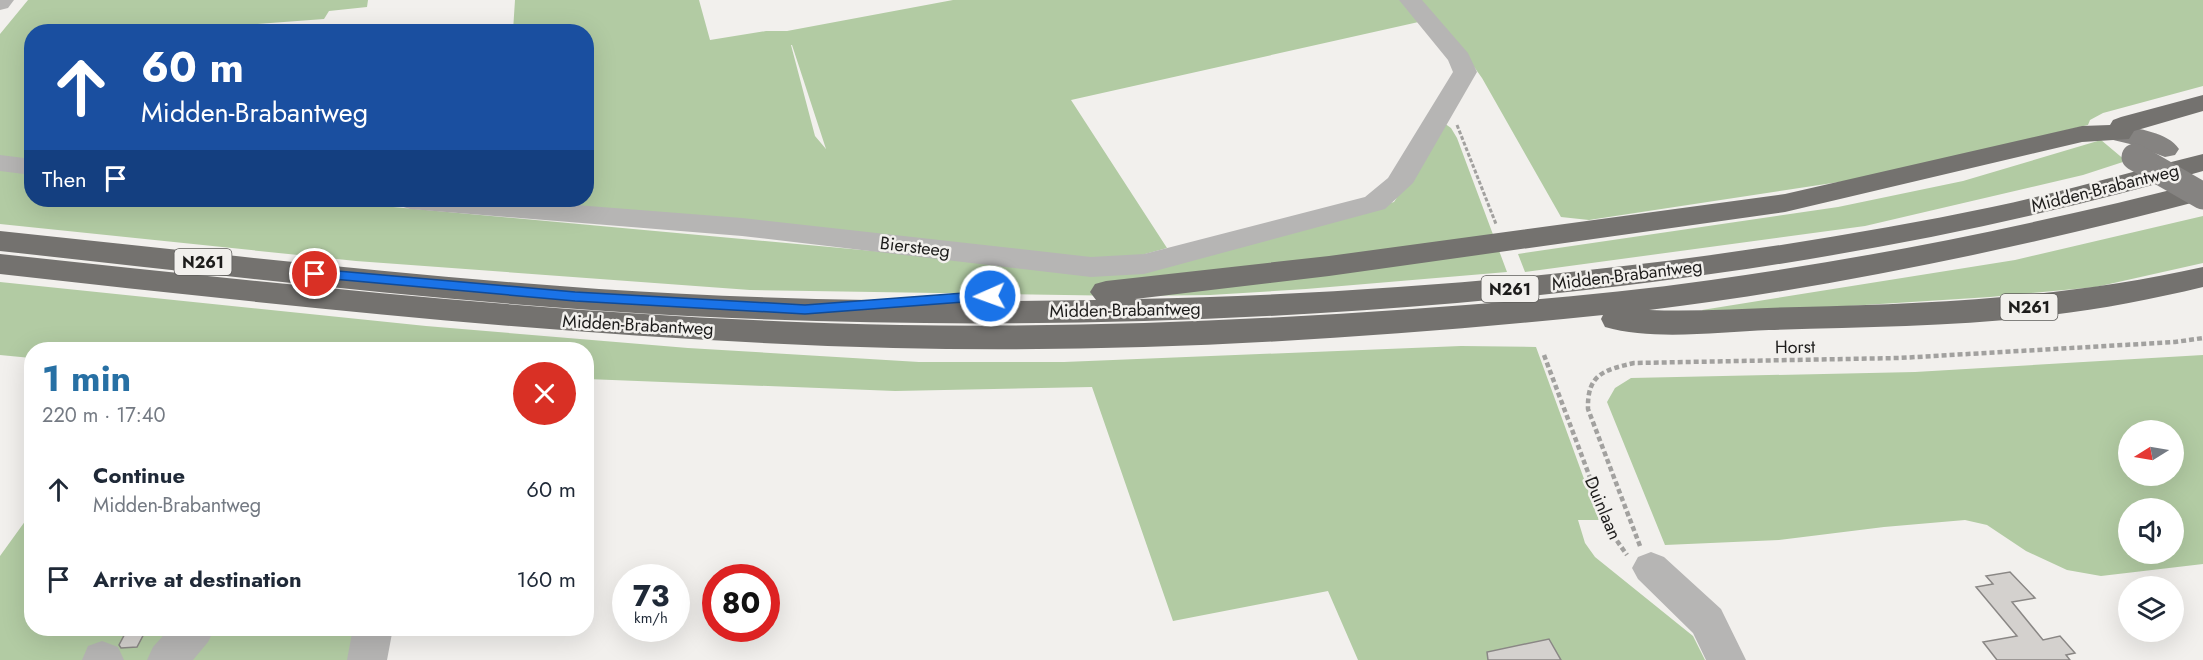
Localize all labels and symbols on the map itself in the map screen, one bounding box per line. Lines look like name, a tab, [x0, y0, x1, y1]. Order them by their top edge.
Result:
street label: Midden-Brabantweg	[2028, 157, 2182, 219]
street label: Biersteeg	[878, 230, 952, 264]
pin	[289, 248, 340, 299]
road number: N261	[174, 249, 232, 275]
street label: Midden-Brabantweg	[1550, 253, 1704, 297]
position arrow	[958, 264, 1022, 328]
road number: N261	[1482, 276, 1538, 302]
road number: N261	[2000, 294, 2058, 320]
street label: Midden-Brabantweg	[1049, 296, 1201, 324]
street label: Midden-Brabantweg	[562, 308, 714, 342]
street label: Horst	[1775, 334, 1816, 360]
north arrow	[2118, 420, 2184, 486]
street label: Duinlaan	[1578, 472, 1628, 544]
speed limit sign: 80	[702, 564, 780, 642]

